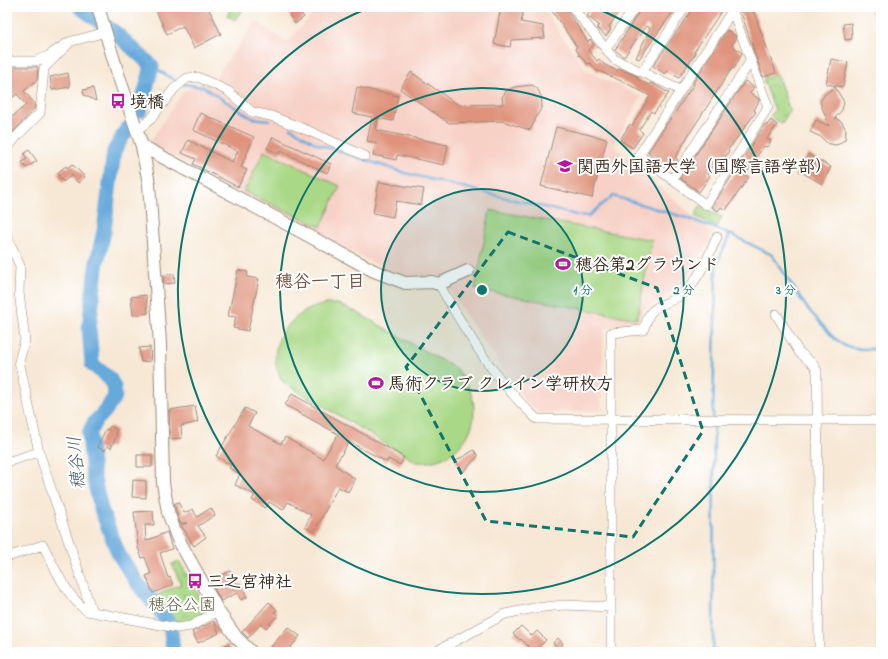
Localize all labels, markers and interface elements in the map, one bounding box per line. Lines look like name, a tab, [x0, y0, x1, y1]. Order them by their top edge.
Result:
place label: 境橋	[130, 90, 164, 115]
bus stop icon: 境橋	[109, 92, 127, 110]
place label: 関西外国語大学（国際言語学部）	[577, 155, 832, 180]
school or university icon: 関西外国語大学（国際言語学部）	[556, 157, 574, 175]
place label: 穂谷第2グラウンド	[575, 253, 719, 278]
sports icon: 穂谷第2グラウンド	[554, 255, 572, 273]
district label: 穂谷一丁目	[275, 270, 365, 296]
text: 1 分	[574, 282, 592, 300]
text: 2 分	[673, 282, 694, 300]
text: 3 分	[775, 282, 796, 300]
centre of rings	[475, 283, 489, 297]
place label: 馬術クラブ クレイン学研枚方	[388, 372, 613, 397]
sports icon: 馬術クラブ クレイン学研枚方	[367, 374, 385, 392]
water label: 穂谷川	[63, 435, 93, 491]
place label: 三之宮神社	[207, 570, 292, 595]
bus stop icon: 三之宮神社	[186, 572, 204, 590]
park label: 穂谷公園	[148, 593, 216, 618]

